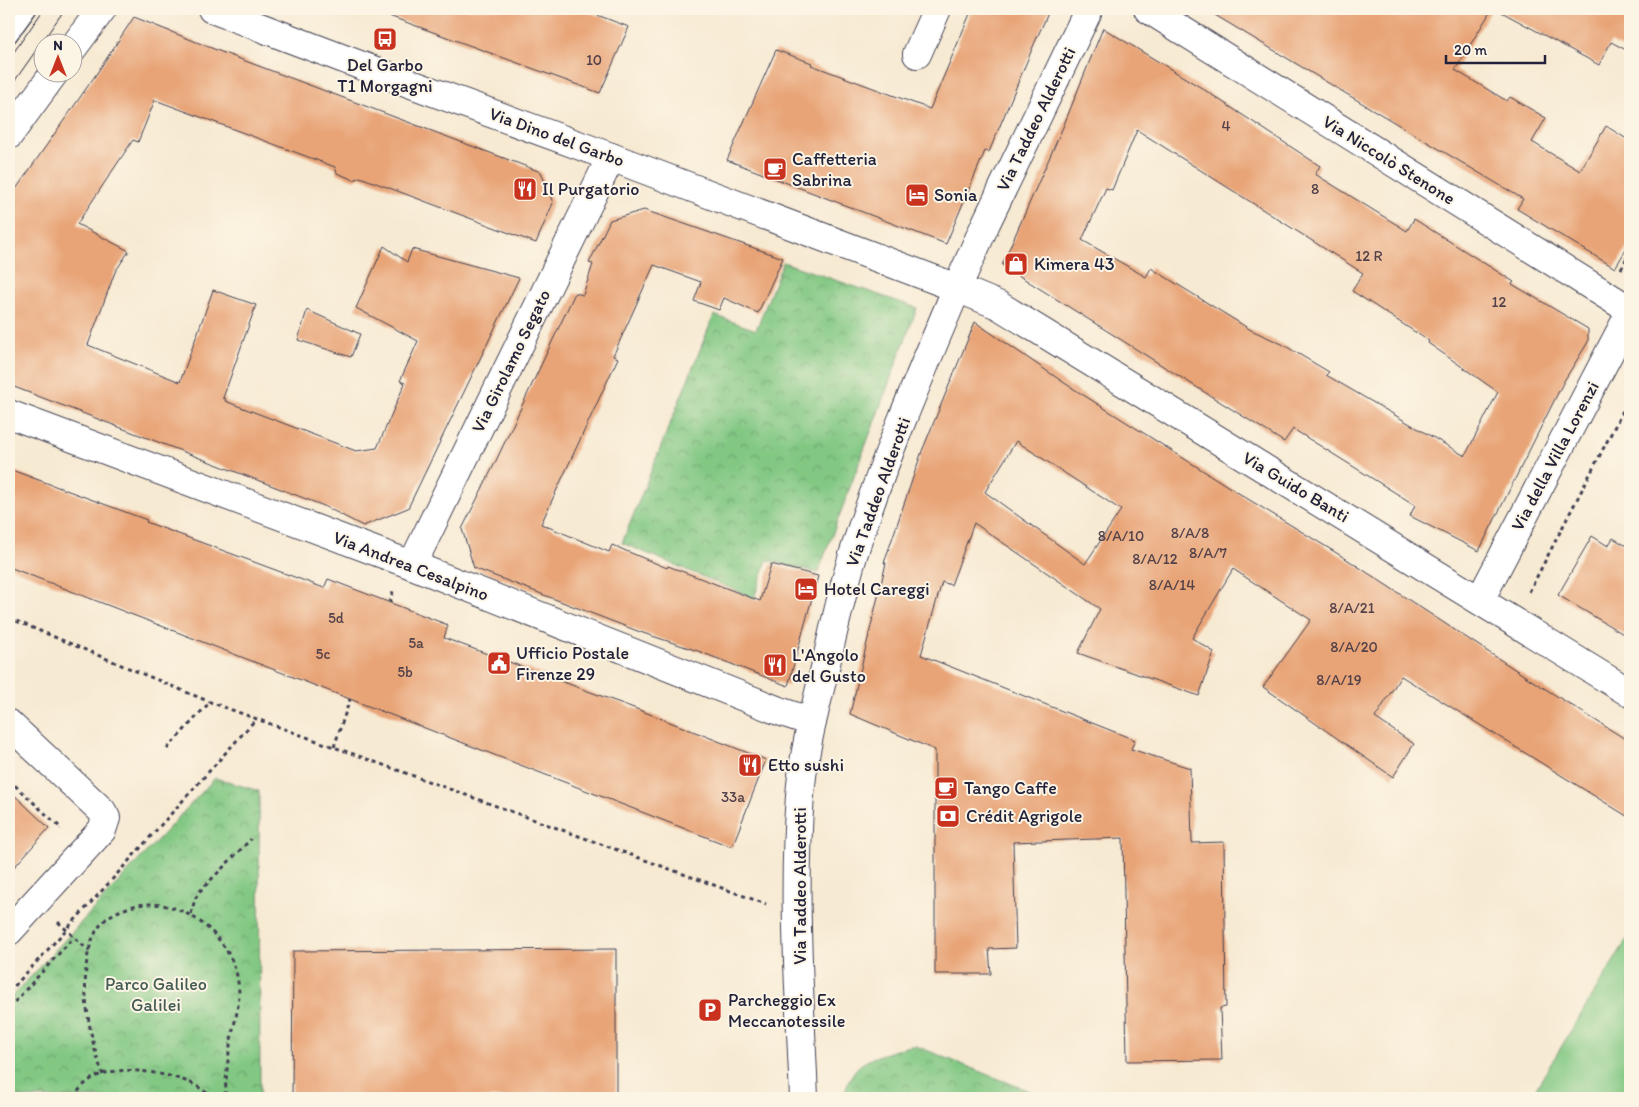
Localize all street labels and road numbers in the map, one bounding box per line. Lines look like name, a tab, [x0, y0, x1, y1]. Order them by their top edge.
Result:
street label: Via Taddeo Alderotti	[992, 43, 1080, 195]
street label: Via Dino del Garbo	[486, 102, 628, 172]
street label: Via Niccolò Stenone	[1319, 110, 1459, 210]
street label: Via Girolamo Segato	[467, 286, 555, 436]
street label: Via della Villa Lorenzi	[1506, 378, 1604, 534]
street label: Via Taddeo Alderotti	[841, 414, 915, 570]
street label: Via Guido Banti	[1239, 447, 1353, 527]
street label: Via Andrea Cesalpino	[330, 526, 492, 606]
street label: Via Taddeo Alderotti	[789, 807, 811, 965]

